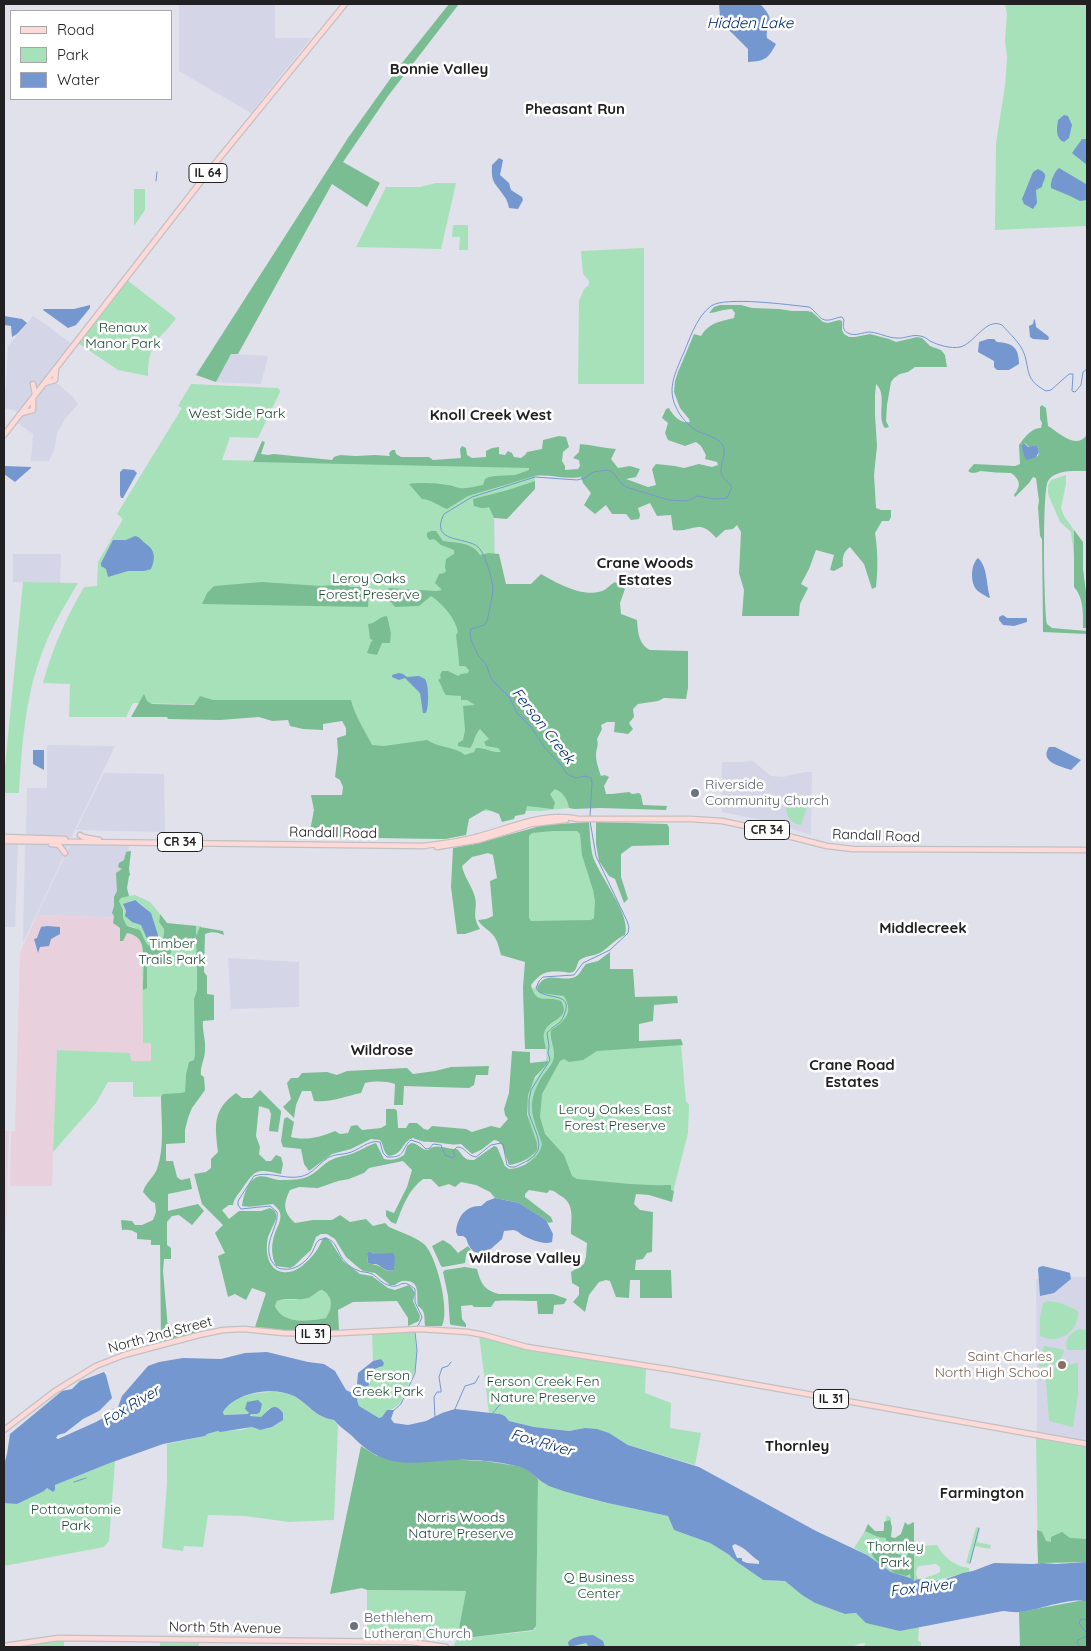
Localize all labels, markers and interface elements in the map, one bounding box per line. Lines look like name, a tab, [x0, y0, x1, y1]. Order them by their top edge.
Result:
legend	[10, 10, 172, 100]
water label: Hidden Lake	[707, 14, 793, 32]
text: Road	[57, 20, 94, 39]
text: Park	[57, 45, 89, 64]
district label: Bonnie Valley	[390, 60, 488, 78]
text: Water	[57, 70, 100, 89]
district label: Pheasant Run	[525, 100, 625, 118]
road number: IL 64	[189, 164, 227, 182]
park label: Renaux Manor Park	[85, 320, 161, 352]
park label: West Side Park	[188, 406, 286, 422]
district label: Knoll Creek West	[430, 406, 552, 424]
district label: Crane Woods Estates	[597, 554, 693, 589]
park label: Leroy Oaks Forest Preserve	[318, 571, 420, 604]
water label: Ferson Creek	[508, 684, 578, 768]
place label: Riverside Community Church	[705, 777, 829, 810]
marker: Riverside Community Church	[689, 787, 701, 799]
road number: CR 34	[744, 820, 790, 840]
street label: Randall Road	[289, 824, 377, 842]
street label: Randall Road	[832, 826, 920, 846]
road number: CR 34	[158, 832, 202, 852]
district label: Middlecreek	[879, 919, 967, 937]
park label: Timber Trails Park	[138, 936, 206, 969]
district label: Wildrose	[351, 1041, 413, 1059]
district label: Crane Road Estates	[809, 1056, 895, 1091]
park label: Leroy Oakes East Forest Preserve	[558, 1102, 672, 1134]
district label: Wildrose Valley	[469, 1249, 581, 1267]
street label: North 2nd Street	[106, 1313, 214, 1357]
road number: IL 31	[296, 1325, 330, 1344]
place label: Saint Charles North High School	[935, 1349, 1052, 1381]
marker: Saint Charles North High School	[1056, 1359, 1068, 1371]
park label: Ferson Creek Park	[353, 1368, 423, 1400]
park label: Ferson Creek Fen Nature Preserve	[486, 1374, 600, 1406]
water label: Fox River	[99, 1382, 163, 1430]
road number: IL 31	[814, 1390, 848, 1408]
water label: Fox River	[509, 1426, 575, 1460]
district label: Thornley	[765, 1437, 829, 1455]
district label: Farmington	[940, 1484, 1024, 1502]
park label: Pottawatomie Park	[31, 1502, 121, 1534]
park label: Norris Woods Nature Preserve	[408, 1510, 514, 1542]
park label: Thornley Park	[866, 1539, 924, 1571]
park label: Q Business Center	[564, 1570, 634, 1602]
water label: Fox River	[889, 1575, 955, 1601]
place label: Bethlehem Lutheran Church	[364, 1610, 471, 1642]
street label: North 5th Avenue	[169, 1619, 281, 1637]
marker: Bethlehem Lutheran Church	[348, 1620, 360, 1632]

